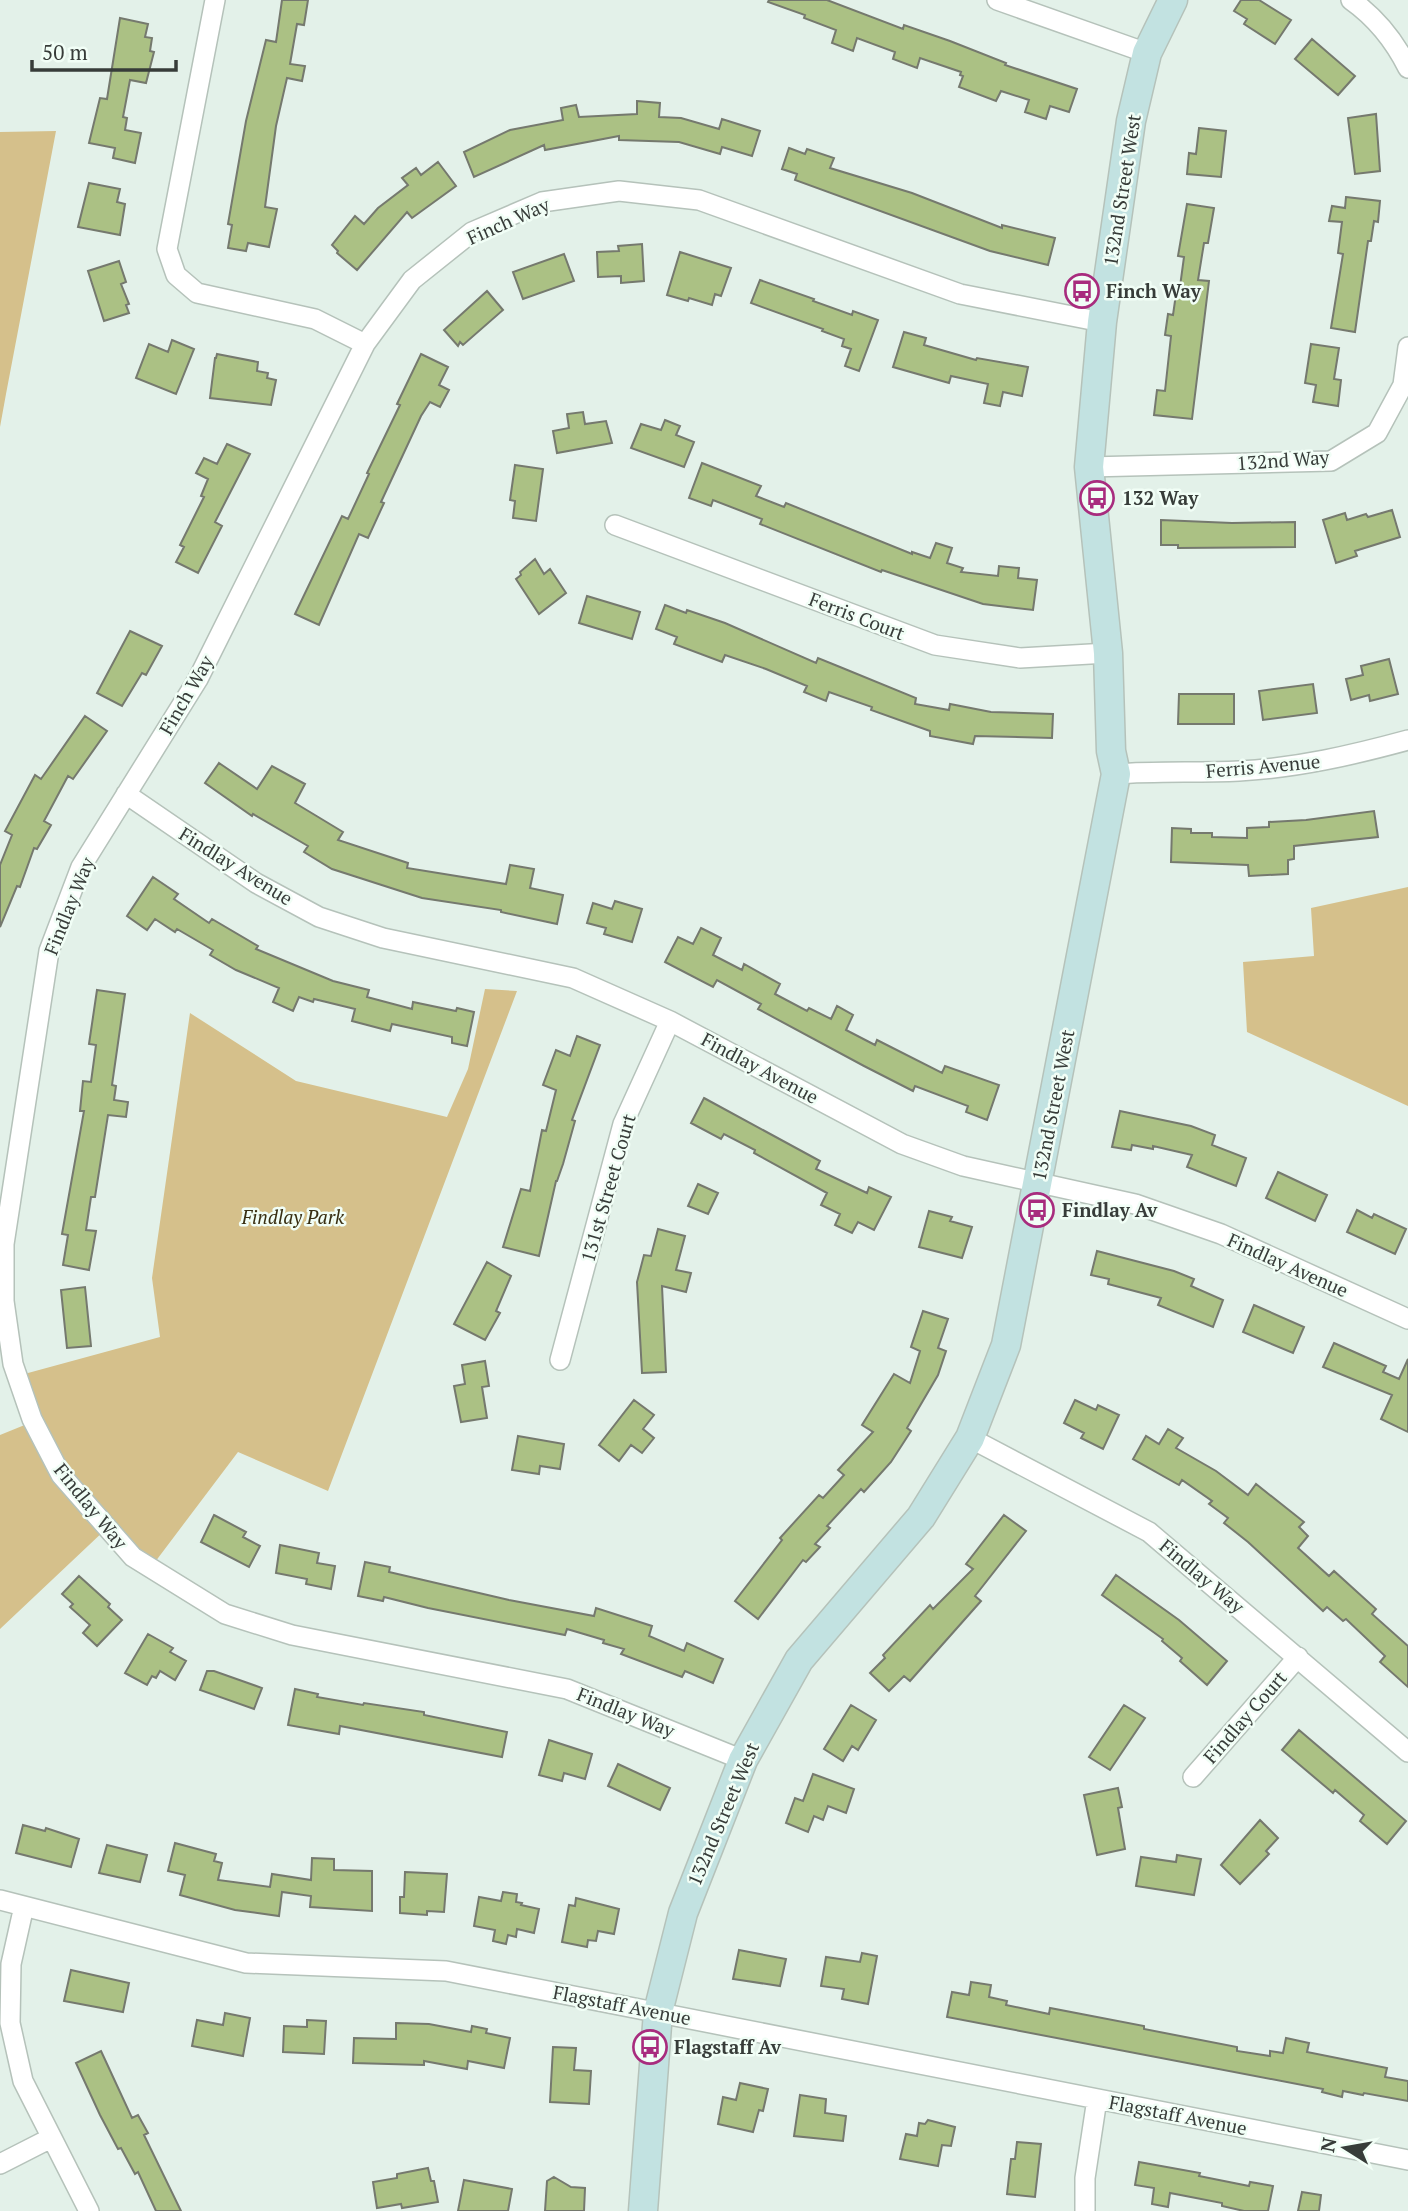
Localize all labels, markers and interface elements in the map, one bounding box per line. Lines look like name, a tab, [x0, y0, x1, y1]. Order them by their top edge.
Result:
scale bar	[32, 28, 175, 72]
text: 50 m	[42, 38, 88, 66]
street label: 132nd Street West	[1097, 112, 1146, 268]
street label: Finch Way	[463, 191, 553, 250]
bus stop icon: Finch Way	[1063, 272, 1101, 310]
place label: Finch Way	[1106, 278, 1202, 303]
street label: 132nd Way	[1236, 444, 1330, 475]
bus stop icon: 132 Way	[1078, 479, 1116, 517]
place label: 132 Way	[1122, 485, 1199, 510]
street label: Ferris Court	[806, 586, 909, 645]
street label: Finch Way	[153, 650, 219, 739]
street label: Ferris Avenue	[1205, 748, 1321, 783]
street label: Findlay Avenue	[175, 821, 298, 910]
street label: Findlay Way	[38, 853, 100, 958]
street label: Findlay Avenue	[697, 1026, 823, 1109]
street label: 132nd Street West	[1026, 1027, 1079, 1183]
street label: 131st Street Court	[574, 1111, 641, 1265]
bus stop icon: Findlay Av	[1018, 1191, 1056, 1229]
place label: Findlay Av	[1062, 1197, 1158, 1222]
park label: Findlay Park	[241, 1204, 345, 1229]
street label: Findlay Avenue	[1224, 1227, 1352, 1302]
street label: Findlay Way	[49, 1458, 134, 1554]
street label: Findlay Way	[1155, 1533, 1250, 1619]
street label: Findlay Court	[1197, 1665, 1292, 1768]
street label: Findlay Way	[574, 1681, 679, 1743]
street label: 132nd Street West	[681, 1738, 764, 1889]
street label: Flagstaff Avenue	[551, 1979, 693, 2030]
bus stop icon: Flagstaff Av	[631, 2028, 669, 2066]
place label: Flagstaff Av	[674, 2034, 782, 2059]
street label: Flagstaff Avenue	[1107, 2089, 1249, 2140]
north arrow	[1310, 2113, 1380, 2183]
text: N	[1314, 2135, 1342, 2154]

